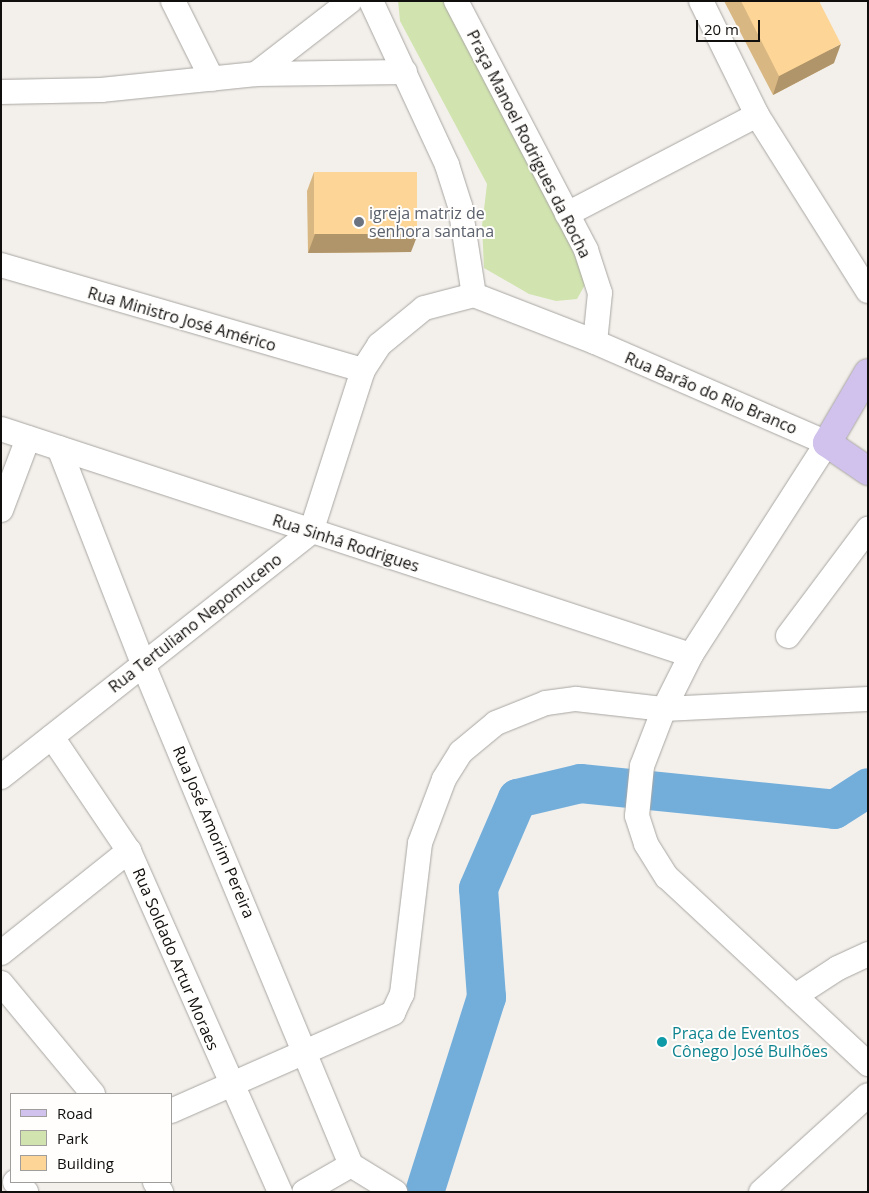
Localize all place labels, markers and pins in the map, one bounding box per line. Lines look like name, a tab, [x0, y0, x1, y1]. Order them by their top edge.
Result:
place label: igreja matriz de senhora santana	[369, 203, 494, 241]
marker: igreja matriz de senhora santana	[353, 216, 365, 228]
place label: Praça de Eventos Cônego José Bulhões	[672, 1023, 828, 1061]
marker: Praça de Eventos Cônego José Bulhões	[656, 1036, 668, 1048]

